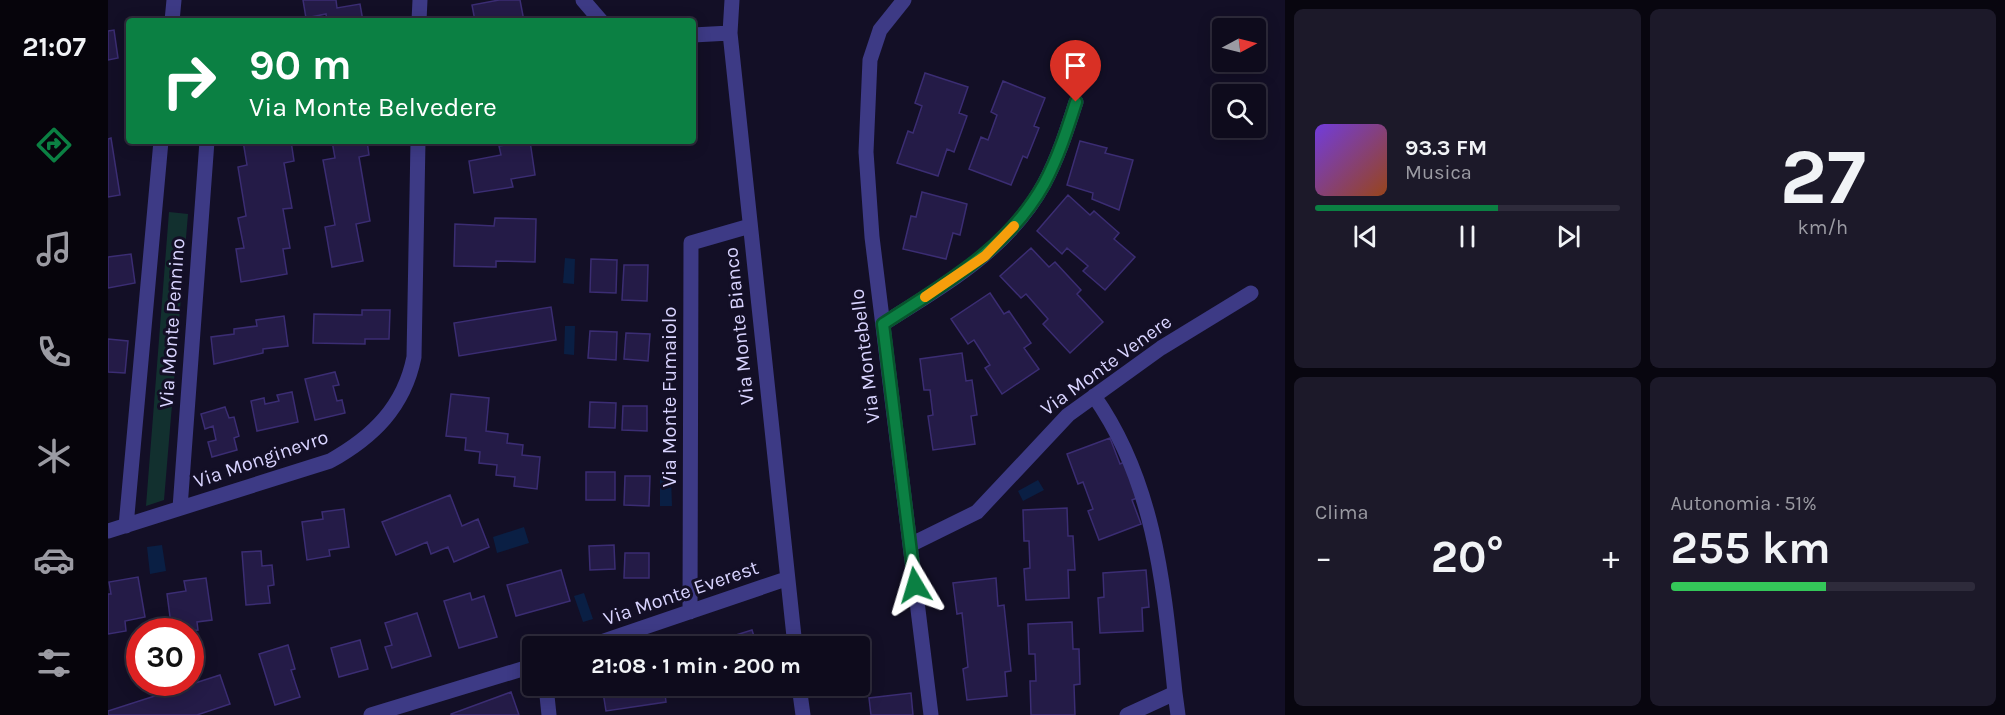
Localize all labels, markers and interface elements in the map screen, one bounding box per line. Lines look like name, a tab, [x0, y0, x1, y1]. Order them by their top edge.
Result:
north arrow	[1212, 18, 1266, 72]
map controls	[1212, 18, 1266, 138]
text: 21:07	[22, 31, 86, 63]
text: 90 m	[249, 40, 352, 90]
pin	[1050, 40, 1101, 102]
icon: right	[150, 42, 228, 120]
icon: arrive	[1059, 49, 1092, 82]
button: search	[1212, 84, 1266, 138]
text: Via Monte Belvedere	[249, 91, 497, 123]
icon: directions	[33, 124, 75, 166]
text: 27	[1780, 131, 1866, 223]
text: 93.3 FM	[1405, 135, 1487, 161]
text: Musica	[1405, 161, 1472, 184]
text: km/h	[1797, 216, 1848, 239]
icon: previous	[1349, 220, 1382, 253]
icon: pause	[1451, 220, 1484, 253]
icon: next	[1552, 220, 1585, 253]
icon: music	[33, 228, 75, 270]
street label: Via Monte Pennino	[155, 237, 189, 409]
street label: Via Monte Bianco	[719, 246, 759, 406]
street label: Via Montebello	[845, 288, 885, 424]
street label: Via Monte Fumaiolo	[658, 307, 681, 487]
street label: Via Monte Venere	[1036, 310, 1176, 420]
icon: phone	[33, 331, 75, 373]
street label: Via Monginevro	[191, 425, 331, 493]
icon: climate	[33, 435, 75, 477]
text: Autonomia · 51%	[1671, 492, 1817, 515]
text: Clima	[1315, 501, 1369, 524]
text: 255 km	[1671, 522, 1831, 574]
text: 20°	[1431, 531, 1504, 583]
text: −	[1315, 538, 1332, 576]
text: +	[1602, 538, 1619, 576]
icon: car	[33, 539, 75, 581]
position arrow	[883, 553, 947, 617]
street label: Via Monte Everest	[600, 556, 762, 630]
speed limit sign: 30	[126, 618, 204, 696]
icon: filters	[33, 642, 75, 684]
text: 21:08 · 1 min · 200 m	[591, 653, 801, 679]

